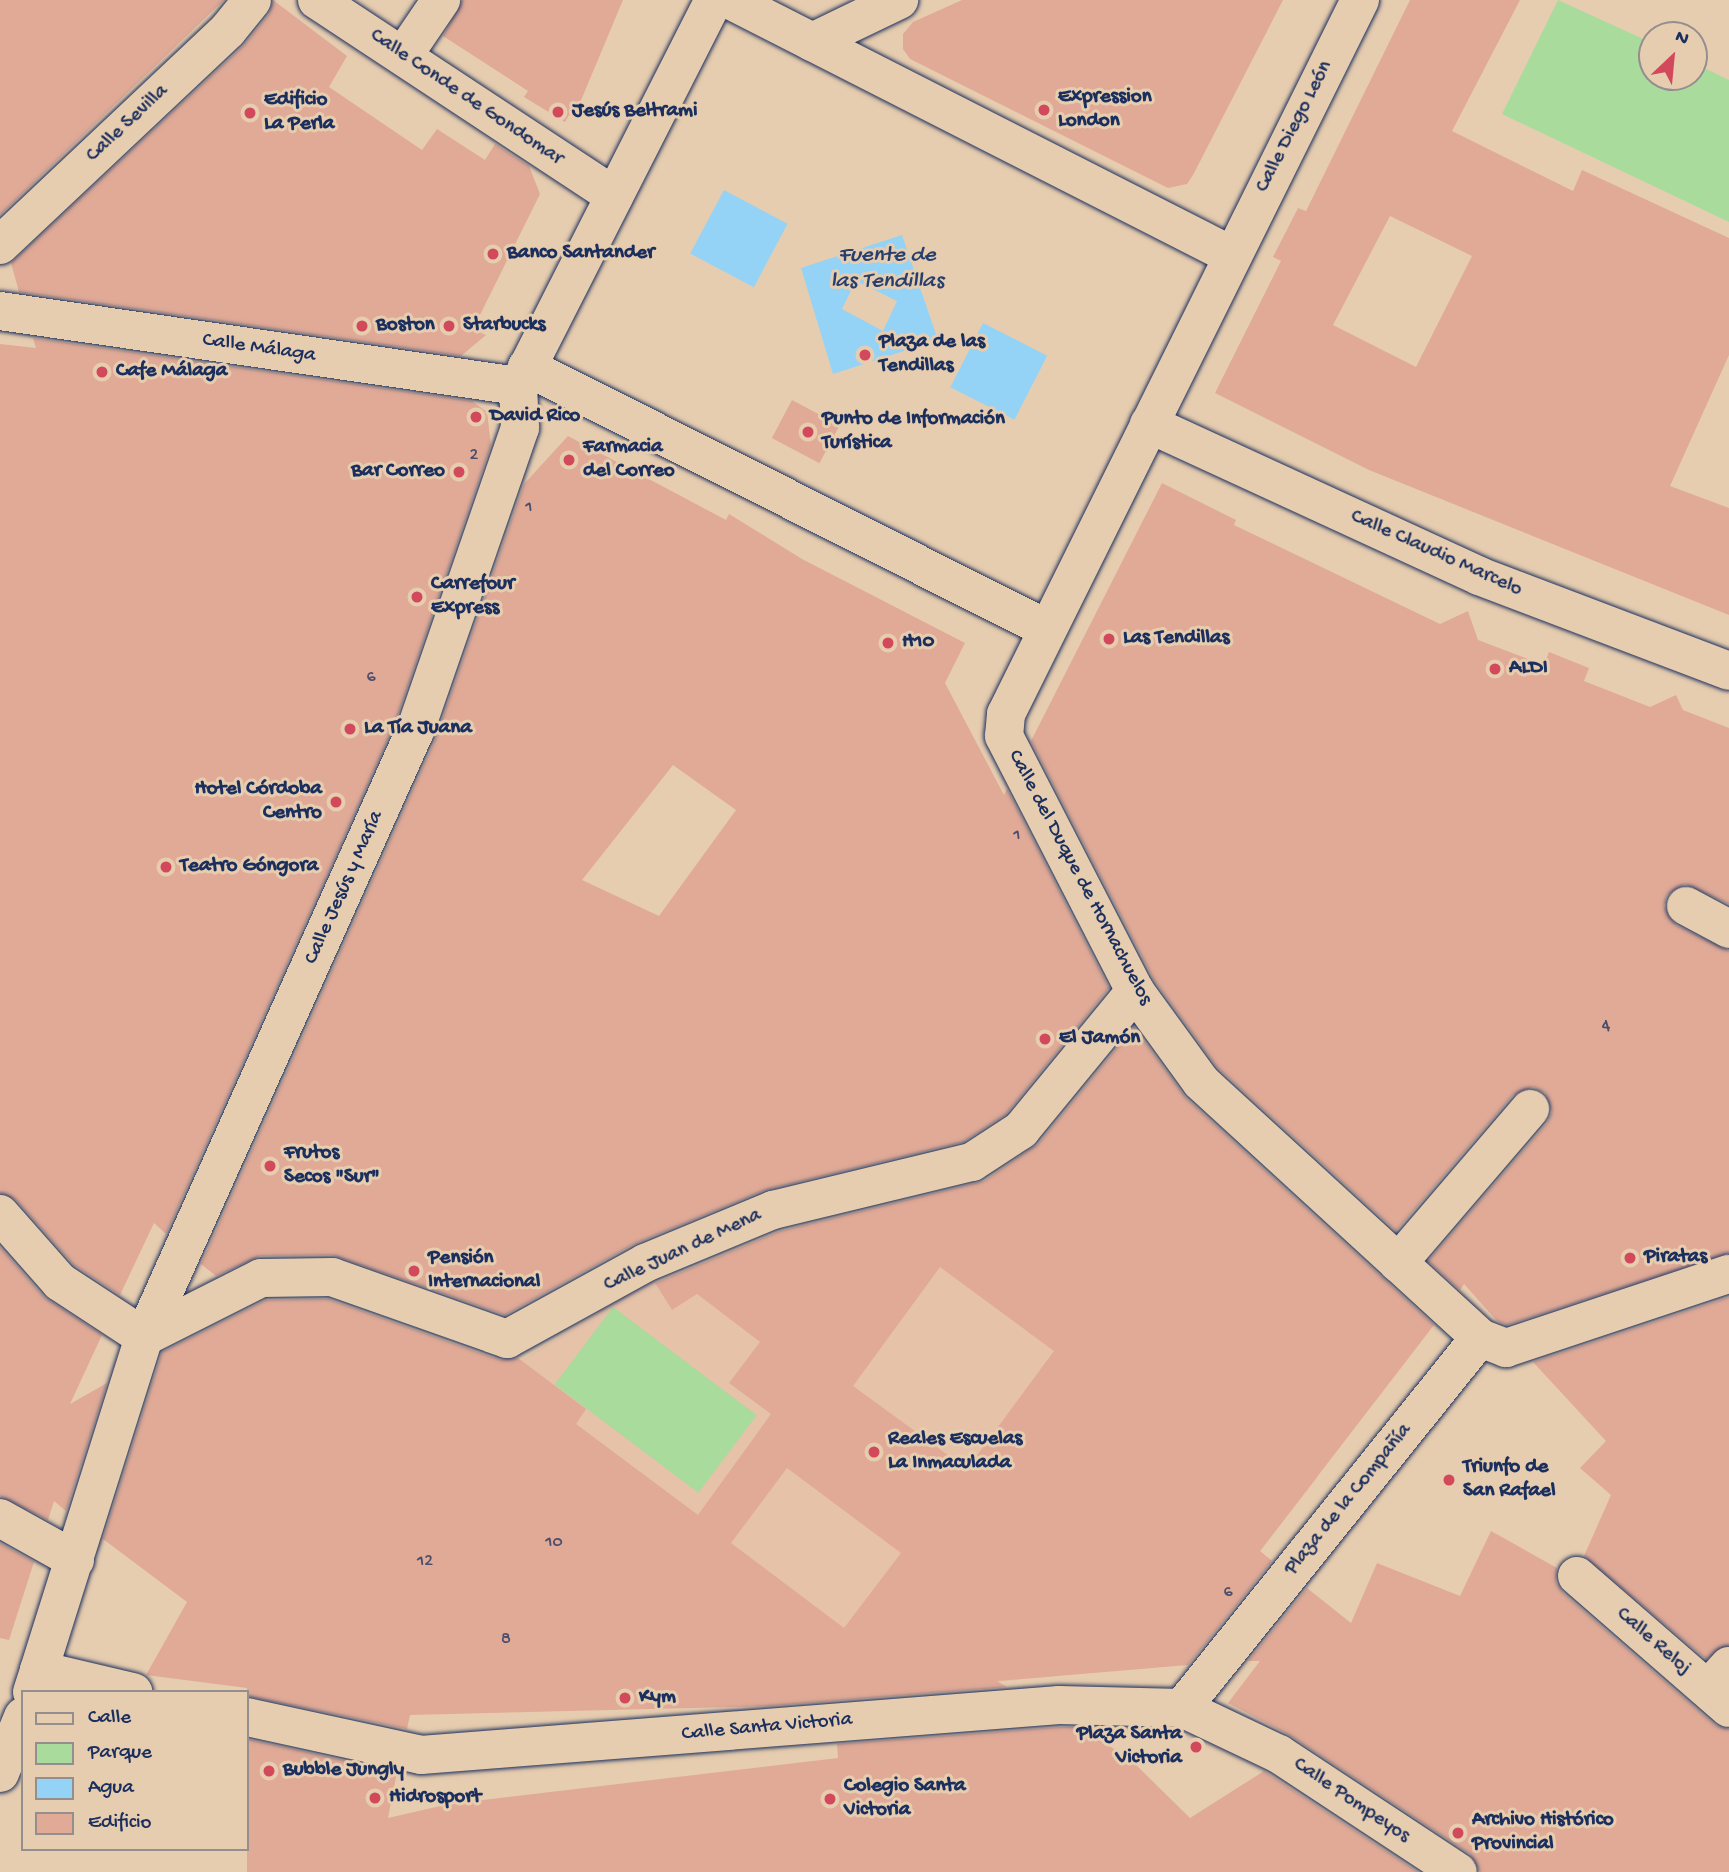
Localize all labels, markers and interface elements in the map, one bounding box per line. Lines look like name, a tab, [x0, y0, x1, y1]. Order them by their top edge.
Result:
north arrow	[1638, 21, 1708, 91]
street label: Calle Conde de Gondomar	[364, 24, 568, 172]
text: N	[1671, 25, 1692, 52]
street label: Calle Diego León	[1251, 57, 1339, 197]
street label: Calle Sevilla	[82, 80, 174, 168]
place label: Expression London	[1058, 85, 1152, 135]
place label: Edificio La Perla	[264, 88, 334, 138]
place label: Jesús Beltrami	[572, 99, 698, 125]
marker: Expression London	[1036, 102, 1052, 118]
marker: Jesús Beltrami	[550, 104, 566, 120]
marker: Edificio La Perla	[242, 105, 258, 121]
place label: Banco Santander	[507, 241, 655, 267]
water label: Fuente de las Tendillas	[830, 242, 944, 296]
marker: Banco Santander	[485, 246, 501, 262]
place label: Boston	[376, 313, 435, 339]
place label: Starbucks	[463, 313, 546, 339]
marker: Boston	[354, 318, 370, 334]
marker: Starbucks	[441, 318, 457, 334]
street label: Calle Málaga	[201, 329, 317, 369]
place label: Plaza de las Tendillas	[879, 330, 985, 380]
marker: Plaza de las Tendillas	[857, 347, 873, 363]
place label: Cafe Málaga	[116, 359, 227, 385]
marker: Cafe Málaga	[94, 364, 110, 380]
place label: David Rico	[490, 404, 580, 430]
place label: Punto de Información Turística	[822, 407, 1005, 457]
marker: David Rico	[468, 409, 484, 425]
marker: Punto de Información Turística	[800, 424, 816, 440]
place label: Farmacia del Correo	[583, 435, 675, 485]
house number: 2	[470, 445, 478, 467]
marker: Farmacia del Correo	[561, 452, 577, 468]
place label: Bar Correo	[351, 459, 445, 485]
marker: Bar Correo	[451, 464, 467, 480]
house number: 1	[525, 497, 533, 519]
street label: Calle Claudio Marcelo	[1346, 505, 1526, 603]
place label: Carrefour Express	[431, 572, 514, 622]
marker: Carrefour Express	[409, 589, 425, 605]
place label: Las Tendillas	[1123, 626, 1229, 652]
place label: H10	[902, 630, 934, 656]
marker: Las Tendillas	[1101, 631, 1117, 647]
marker: H10	[880, 635, 896, 651]
place label: ALDI	[1509, 656, 1548, 682]
marker: ALDI	[1487, 661, 1503, 677]
house number: 6	[366, 667, 376, 689]
place label: La Tía Juana	[364, 716, 472, 742]
marker: La Tía Juana	[342, 721, 358, 737]
street label: Calle del Duque de Hornachuelos	[1001, 746, 1157, 1010]
place label: Hotel Córdoba Centro	[194, 777, 322, 827]
marker: Hotel Córdoba Centro	[328, 794, 344, 810]
street label: Calle Jesús y María	[300, 807, 390, 969]
house number: 1	[1013, 825, 1021, 847]
place label: Teatro Góngora	[180, 854, 319, 880]
marker: Teatro Góngora	[158, 859, 174, 875]
house number: 4	[1602, 1016, 1610, 1038]
place label: El Jamón	[1059, 1026, 1140, 1052]
marker: El Jamón	[1037, 1031, 1053, 1047]
place label: Frutos Secos "Sur"	[284, 1141, 380, 1191]
marker: Frutos Secos "Sur"	[262, 1158, 278, 1174]
street label: Calle Juan de Mena	[600, 1203, 766, 1299]
place label: Piratas	[1644, 1245, 1707, 1271]
place label: Pensión Internacional	[428, 1246, 540, 1296]
marker: Piratas	[1622, 1250, 1638, 1266]
marker: Pensión Internacional	[406, 1263, 422, 1279]
street label: Plaza de la Compañía	[1280, 1419, 1418, 1581]
place label: Reales Escuelas La Inmaculada	[888, 1427, 1022, 1477]
marker: Reales Escuelas La Inmaculada	[866, 1444, 882, 1460]
place label: Triunfo de San Rafael	[1463, 1455, 1556, 1505]
marker: Triunfo de San Rafael	[1441, 1472, 1457, 1488]
house number: 10	[545, 1532, 563, 1554]
house number: 12	[417, 1551, 433, 1573]
house number: 6	[1223, 1582, 1233, 1604]
street label: Calle Reloj	[1610, 1602, 1696, 1682]
house number: 8	[501, 1629, 511, 1651]
place label: Kym	[639, 1685, 676, 1711]
legend	[21, 1690, 248, 1851]
marker: Kym	[617, 1690, 633, 1706]
text: Calle	[88, 1706, 131, 1731]
street label: Calle Santa Victoria	[681, 1708, 853, 1748]
place label: Plaza Santa Victoria	[1077, 1722, 1182, 1772]
marker: Plaza Santa Victoria	[1188, 1739, 1204, 1755]
text: Parque	[88, 1741, 152, 1766]
street label: Calle Pompeyos	[1288, 1753, 1414, 1849]
place label: Bubble Jungly	[283, 1758, 404, 1784]
marker: Bubble Jungly	[261, 1763, 277, 1779]
place label: Colegio Santa Victoria	[844, 1774, 966, 1824]
text: Agua	[88, 1776, 134, 1801]
place label: Hidrosport	[389, 1785, 481, 1811]
marker: Hidrosport	[367, 1790, 383, 1806]
marker: Colegio Santa Victoria	[822, 1791, 838, 1807]
place label: Archivo Histórico Provincial	[1472, 1808, 1614, 1858]
text: Edificio	[88, 1811, 152, 1836]
marker: Archivo Histórico Provincial	[1450, 1825, 1466, 1841]

